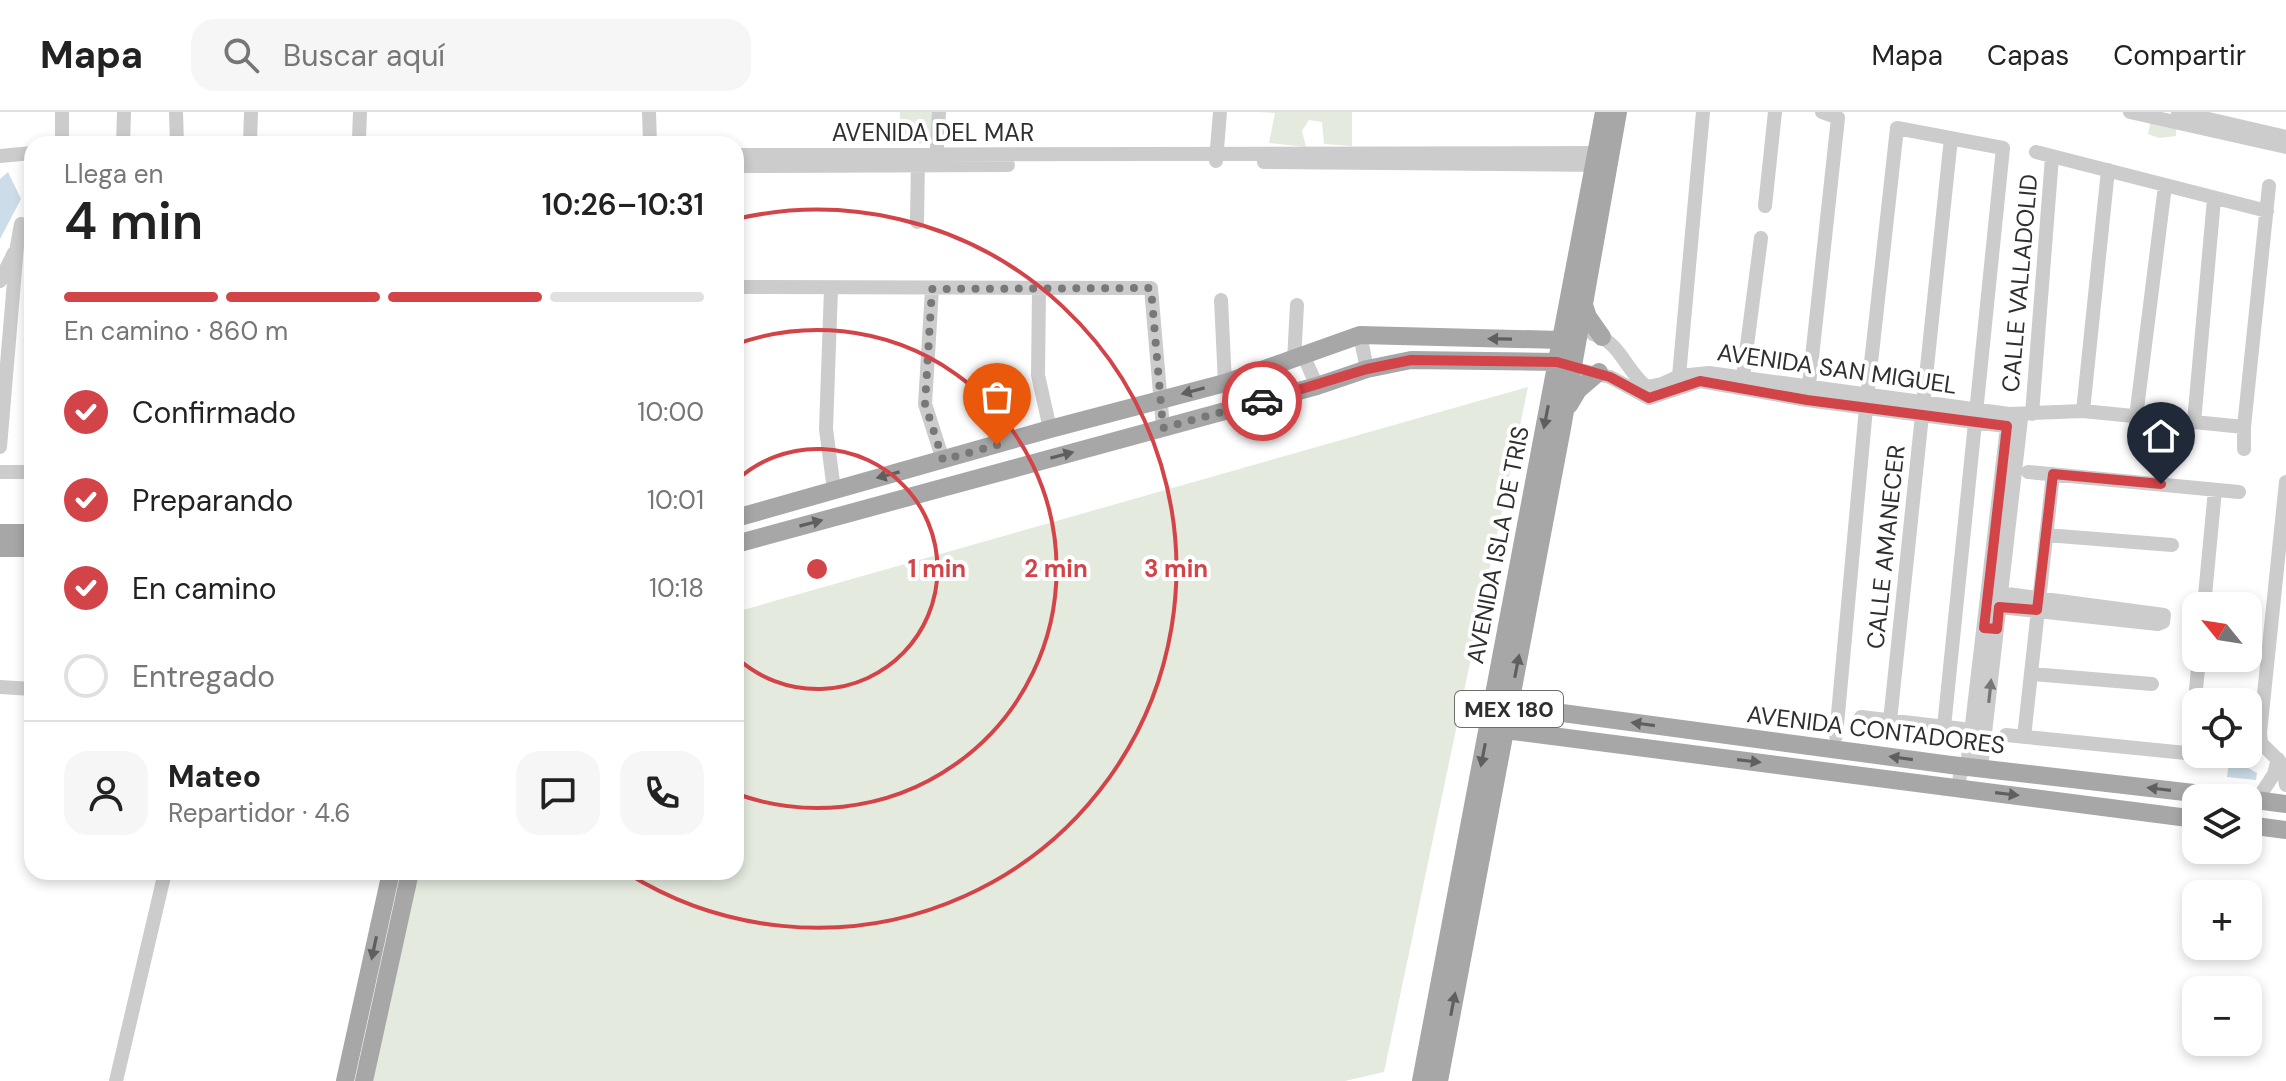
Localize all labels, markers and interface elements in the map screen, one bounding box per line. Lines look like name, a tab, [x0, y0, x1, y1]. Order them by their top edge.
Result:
search box	[191, 19, 751, 91]
text: Mapa	[40, 30, 143, 80]
icon: search	[219, 33, 263, 77]
text: Buscar aquí	[283, 36, 445, 75]
text: Mapa	[1872, 37, 1943, 74]
text: Capas	[1987, 37, 2069, 74]
text: Compartir	[2113, 37, 2246, 74]
street label: AVENIDA DEL MAR	[832, 117, 1034, 148]
text: Llega en	[64, 157, 163, 191]
street label: CALLE VALLADOLID	[1995, 173, 2044, 393]
text: 10:26–10:31	[542, 185, 704, 224]
text: 4 min	[64, 187, 203, 255]
text: En camino · 860 m	[64, 314, 288, 348]
one-way arrow	[1487, 333, 1512, 345]
street label: AVENIDA SAN MIGUEL	[1715, 336, 1959, 401]
courier	[1222, 361, 1302, 441]
pin	[963, 363, 1031, 445]
icon: bag	[975, 375, 1019, 419]
icon: car	[1240, 379, 1284, 423]
one-way arrow	[1181, 386, 1206, 398]
icon: check	[64, 390, 108, 434]
text: Confirmado	[132, 393, 296, 432]
text: 10:00	[637, 395, 704, 429]
pin	[2127, 402, 2195, 484]
one-way arrow	[1540, 405, 1552, 430]
icon: home	[2139, 414, 2183, 458]
street label: AVENIDA ISLA DE TRIS	[1459, 424, 1536, 666]
street label: CALLE AMANECER	[1859, 443, 1912, 651]
one-way arrow	[1051, 448, 1075, 461]
one-way arrow	[876, 469, 900, 482]
icon: check	[64, 478, 108, 522]
text: Preparando	[132, 481, 293, 520]
text: 10:01	[647, 483, 704, 517]
one-way arrow	[799, 517, 824, 529]
text: 1 min	[908, 553, 966, 584]
text: 2 min	[1024, 553, 1088, 584]
text: 3 min	[1144, 553, 1208, 584]
centre of rings	[803, 555, 831, 583]
icon: check	[64, 566, 108, 610]
text: En camino	[132, 569, 277, 608]
text: 10:18	[649, 571, 704, 605]
north arrow	[2182, 592, 2262, 672]
map controls	[2182, 592, 2262, 1056]
one-way arrow	[1511, 654, 1524, 679]
text: Entregado	[132, 657, 275, 696]
one-way arrow	[1983, 678, 1996, 703]
button: locate	[2182, 688, 2262, 768]
road number: MEX 180	[1455, 691, 1563, 727]
street label: AVENIDA CONTADORES	[1745, 698, 2007, 761]
one-way arrow	[1630, 717, 1655, 730]
one-way arrow	[1476, 743, 1488, 768]
button: person	[64, 751, 148, 835]
button: chat	[516, 751, 600, 835]
button: phone	[620, 751, 704, 835]
one-way arrow	[1888, 751, 1913, 764]
one-way arrow	[1737, 755, 1762, 768]
text: Mateo	[168, 757, 261, 796]
one-way arrow	[2146, 782, 2171, 795]
button: layers	[2182, 784, 2262, 864]
one-way arrow	[1995, 788, 2020, 801]
text: Repartidor · 4.6	[168, 796, 351, 830]
button: +	[2182, 880, 2262, 960]
one-way arrow	[367, 936, 380, 961]
button: −	[2182, 976, 2262, 1056]
one-way arrow	[1448, 992, 1460, 1017]

